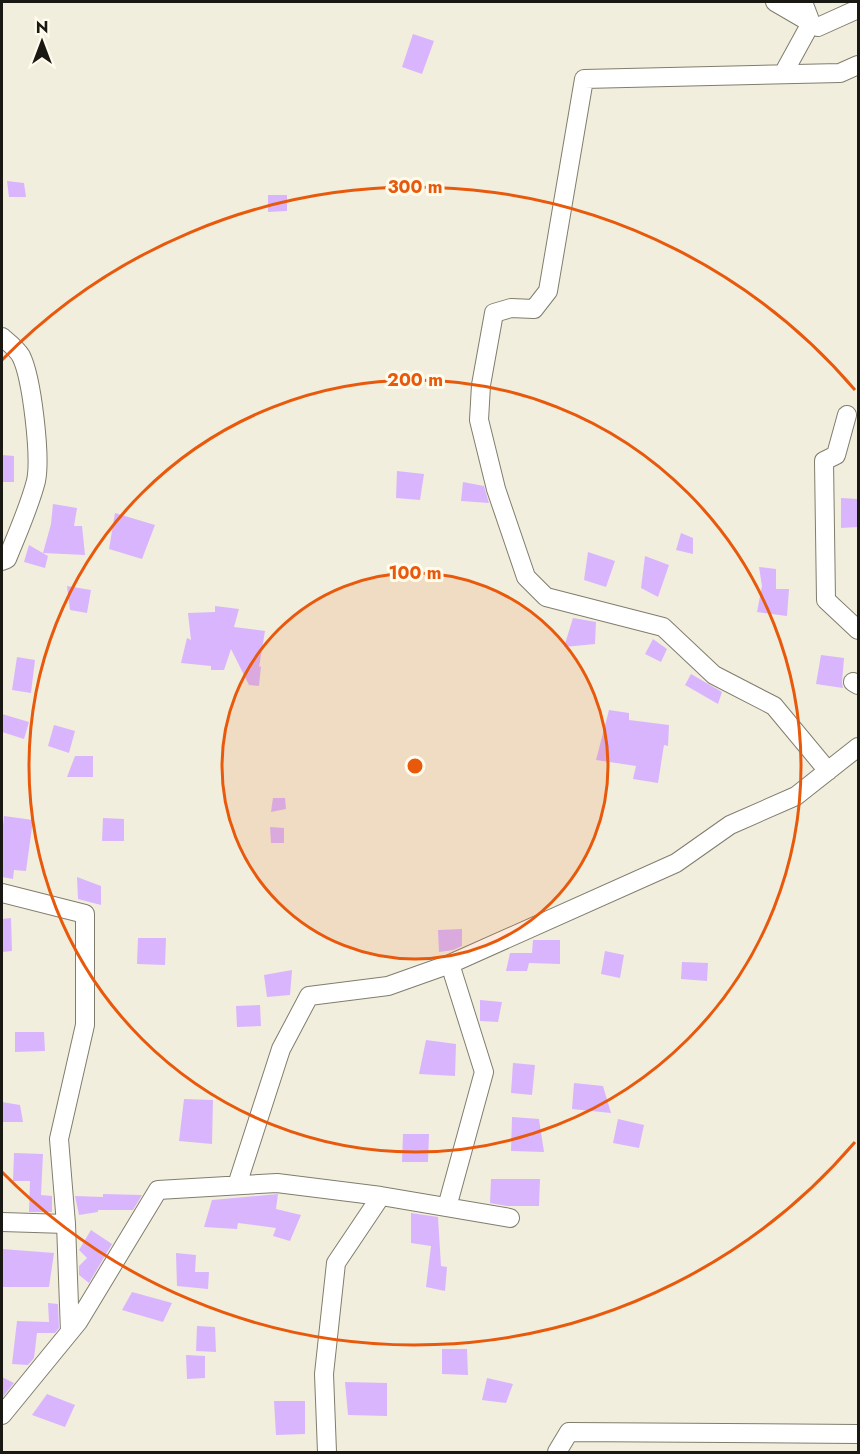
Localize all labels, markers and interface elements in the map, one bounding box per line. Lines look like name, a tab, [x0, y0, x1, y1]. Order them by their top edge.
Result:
north arrow	[12, 12, 72, 72]
text: N	[36, 16, 48, 39]
text: 300 m	[387, 174, 443, 200]
text: 200 m	[387, 367, 443, 393]
text: 100 m	[388, 560, 442, 586]
centre of rings	[405, 756, 425, 776]

